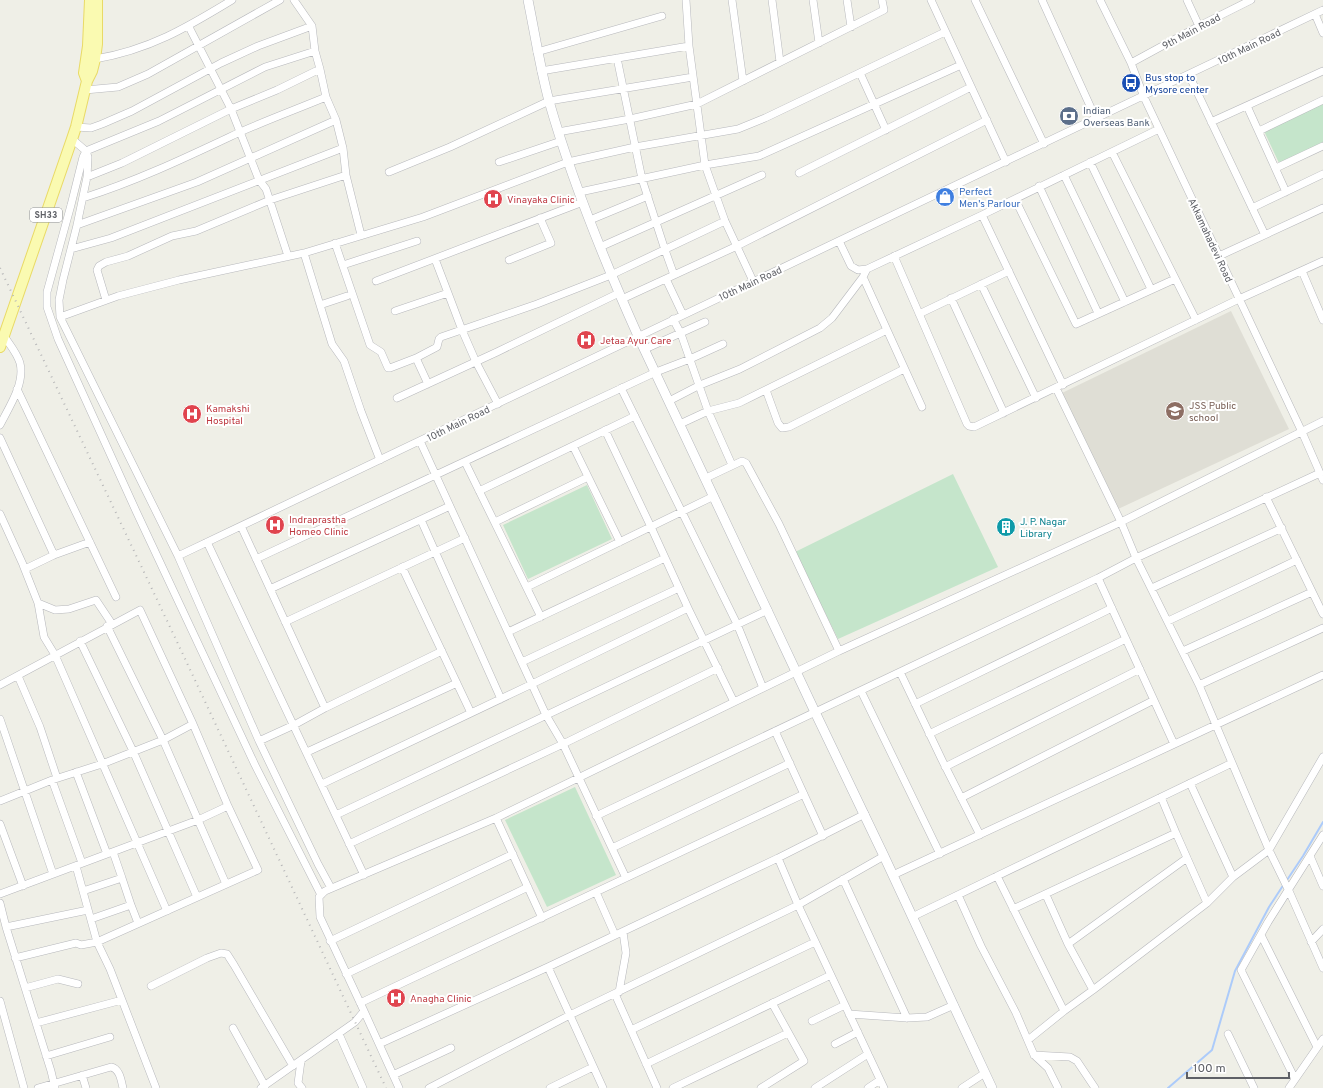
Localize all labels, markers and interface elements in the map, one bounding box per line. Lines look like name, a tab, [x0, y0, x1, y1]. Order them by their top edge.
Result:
street label: 9th Main Road	[1160, 12, 1223, 53]
street label: 10th Main Road	[1216, 27, 1283, 68]
bus stop icon: Bus stop to Mysore center	[1120, 72, 1142, 94]
place label: Bus stop to Mysore center	[1145, 72, 1209, 97]
bank icon: Indian Overseas Bank	[1058, 105, 1080, 127]
place label: Indian Overseas Bank	[1083, 105, 1150, 130]
shop icon: Perfect Men's Parlour	[934, 186, 956, 208]
place label: Perfect Men's Parlour	[959, 186, 1021, 211]
hospital icon: Vinayaka Clinic	[482, 188, 504, 210]
place label: Vinayaka Clinic	[507, 194, 575, 207]
street label: Akkamahadevi Road	[1184, 196, 1235, 285]
road number: SH33	[30, 208, 62, 222]
street label: 10th Main Road	[717, 264, 784, 305]
hospital icon: Jetaa Ayur Care	[575, 329, 597, 351]
place label: Jetaa Ayur Care	[600, 335, 671, 348]
school or university icon: JSS Public school	[1164, 400, 1186, 422]
place label: JSS Public school	[1189, 400, 1236, 425]
hospital icon: Kamakshi Hospital	[181, 403, 203, 425]
place label: Kamakshi Hospital	[206, 403, 250, 428]
street label: 10th Main Road	[425, 404, 492, 445]
hospital icon: Indraprastha Homeo Clinic	[264, 514, 286, 536]
place label: Indraprastha Homeo Clinic	[289, 514, 348, 539]
building icon: J. P. Nagar Library	[995, 516, 1017, 538]
place label: J. P. Nagar Library	[1020, 516, 1067, 541]
hospital icon: Anagha Clinic	[385, 987, 407, 1009]
place label: Anagha Clinic	[410, 993, 472, 1006]
scale bar	[1187, 1054, 1289, 1080]
text: 100 m	[1193, 1061, 1226, 1077]

